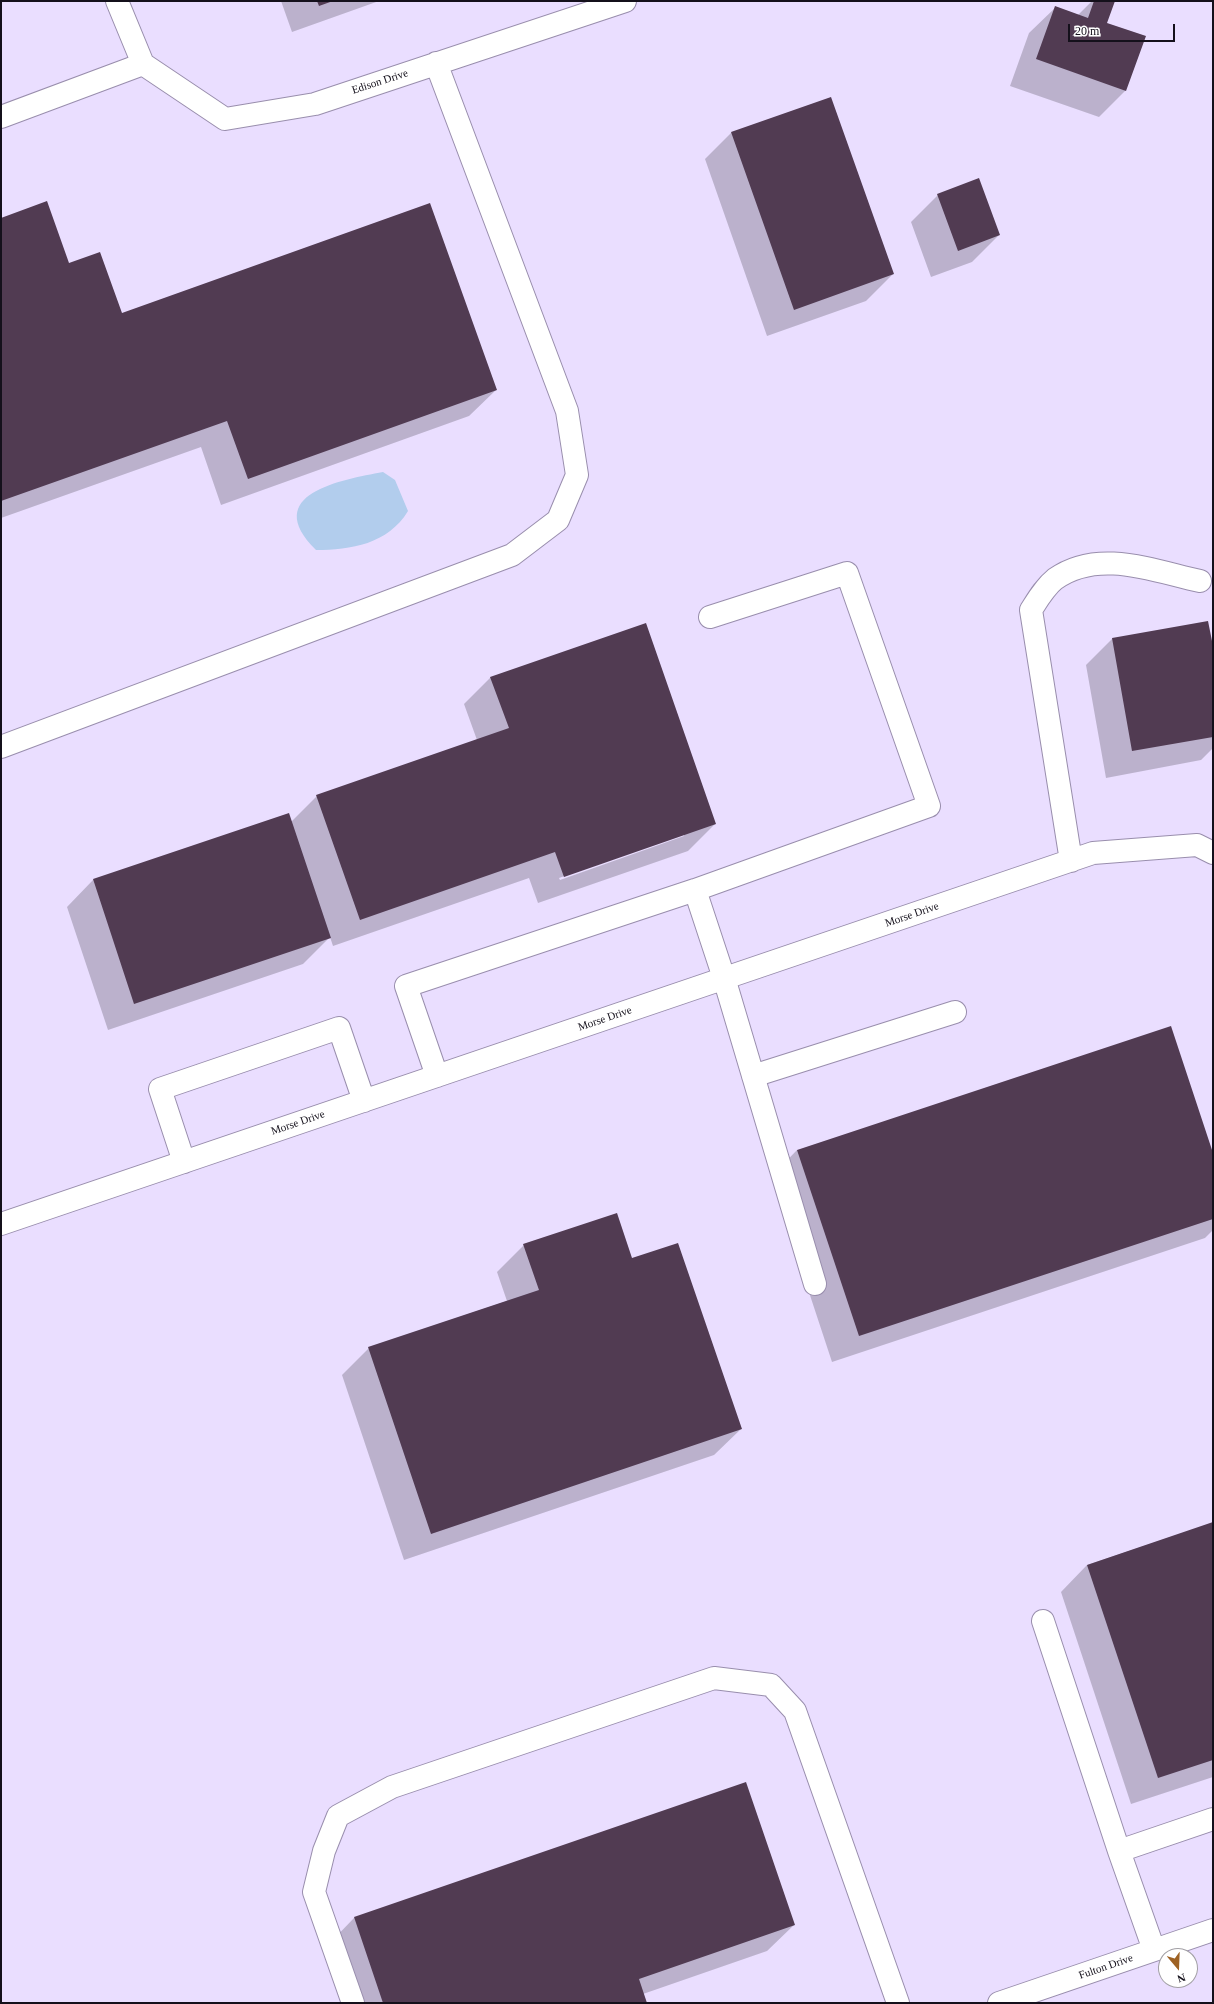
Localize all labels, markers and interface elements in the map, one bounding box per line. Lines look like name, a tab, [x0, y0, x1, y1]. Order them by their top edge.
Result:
scale bar	[1070, 16, 1177, 42]
text: 20 m	[1075, 24, 1099, 38]
street label: Edison Drive	[350, 67, 410, 97]
street label: Morse Drive	[883, 900, 941, 930]
street label: Morse Drive	[576, 1004, 634, 1034]
street label: Morse Drive	[269, 1108, 327, 1138]
north arrow	[1158, 1948, 1198, 1988]
street label: Fulton Drive	[1077, 1952, 1135, 1982]
text: N	[1176, 1971, 1187, 1985]

